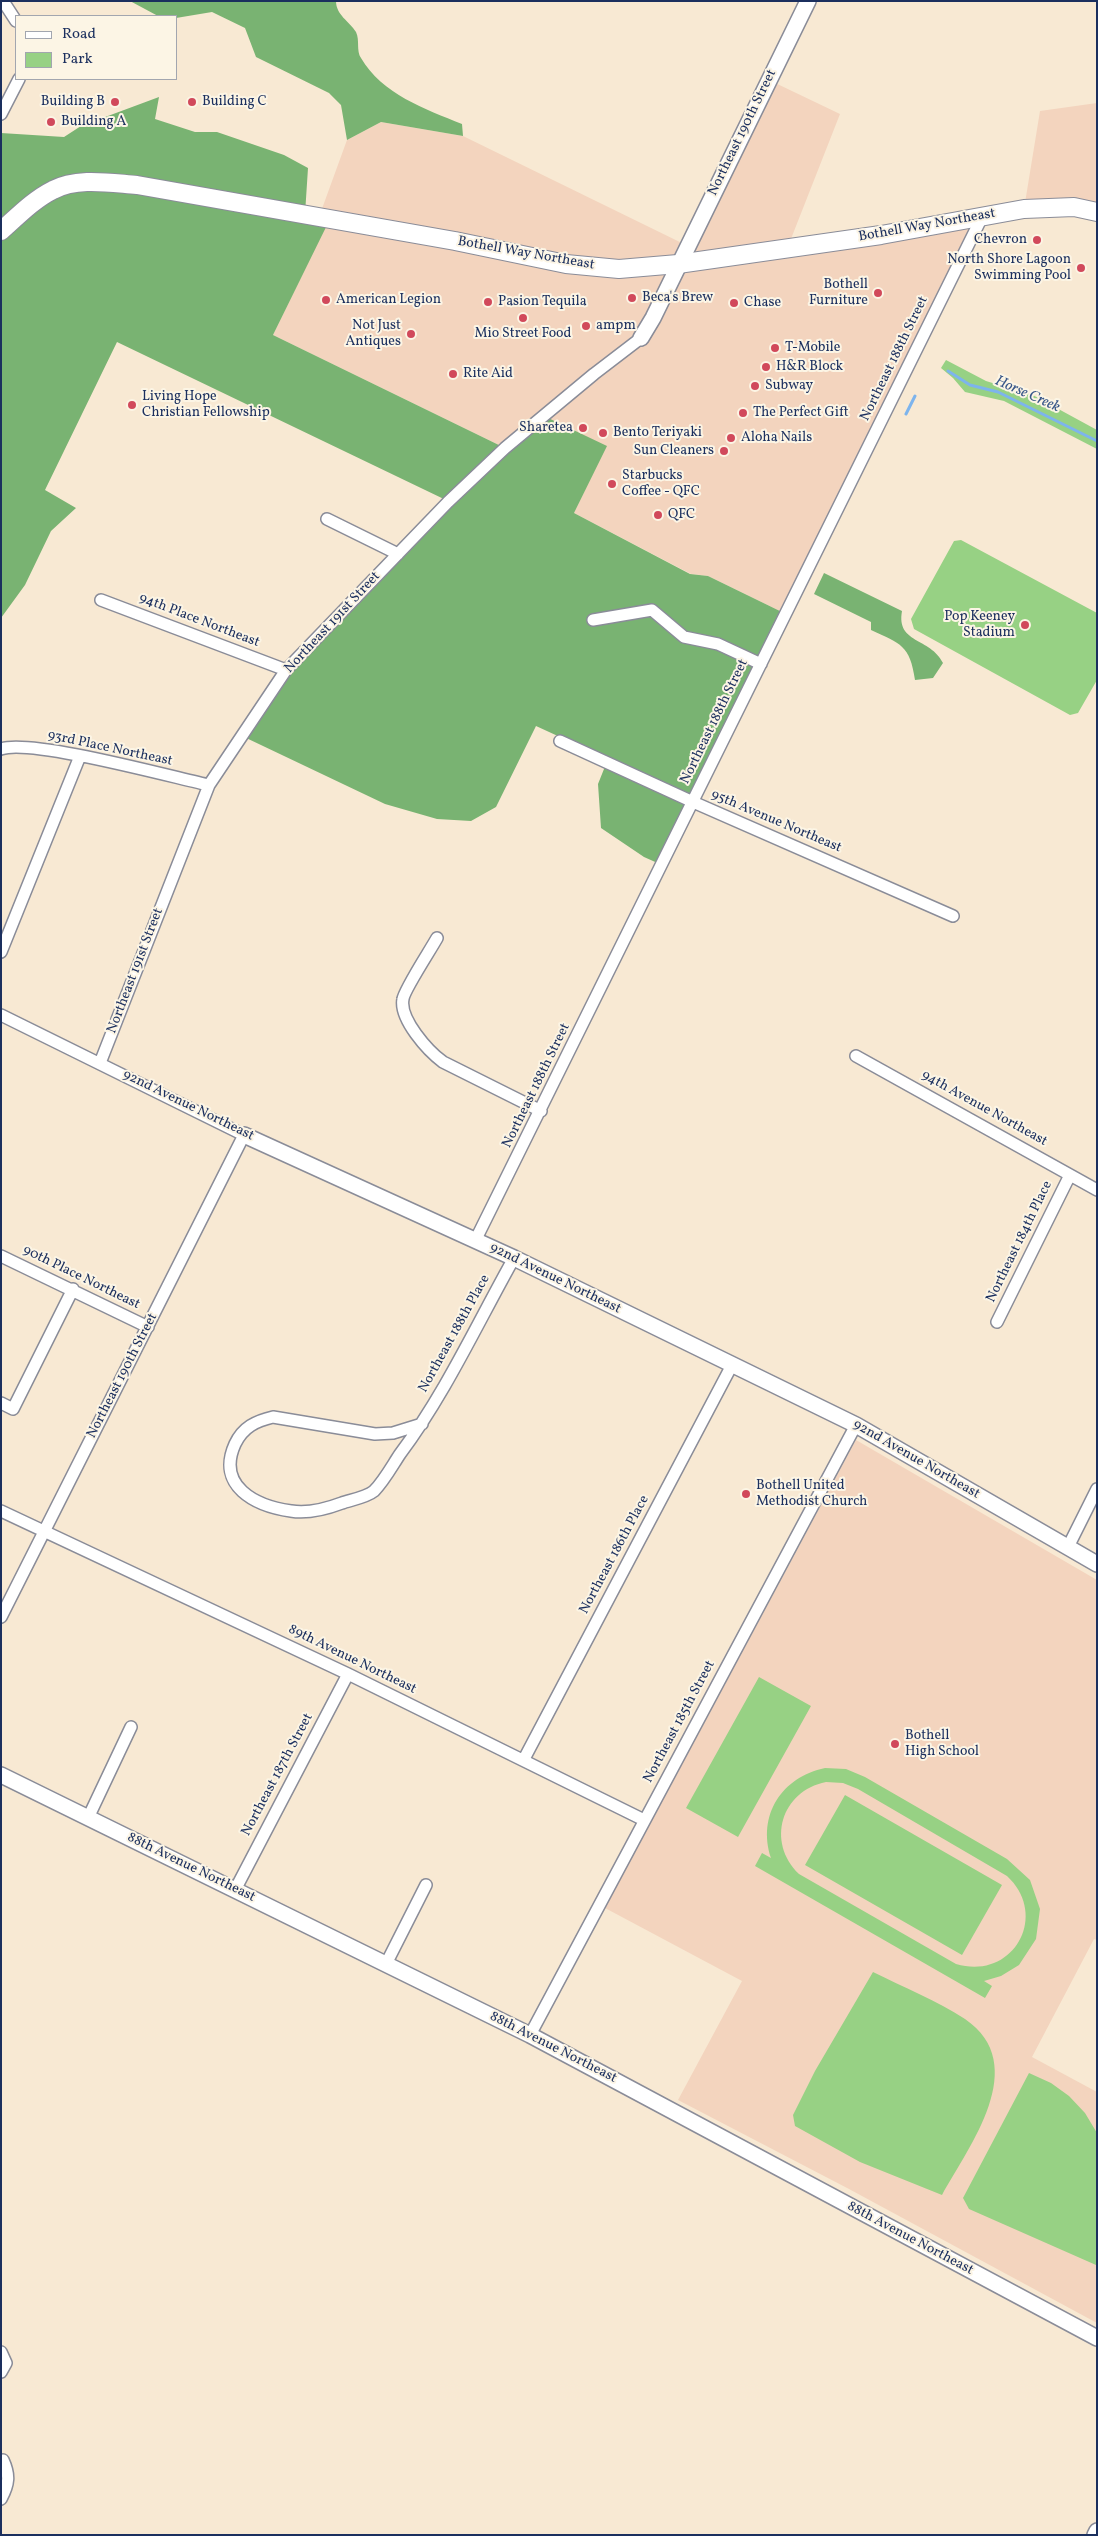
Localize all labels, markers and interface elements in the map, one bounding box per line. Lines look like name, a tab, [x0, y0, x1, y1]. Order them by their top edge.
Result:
legend	[15, 15, 178, 80]
text: Road	[62, 24, 96, 45]
text: Park	[62, 49, 93, 70]
street label: Northeast 190th Street	[705, 67, 781, 199]
place label: Building B	[41, 94, 105, 110]
place label: Building C	[202, 94, 267, 110]
marker: Building B	[109, 96, 121, 108]
marker: Building C	[186, 96, 198, 108]
place label: Building A	[61, 114, 126, 130]
marker: Building A	[45, 116, 57, 128]
street label: Bothell Way Northeast	[857, 206, 997, 246]
place label: Chevron	[974, 232, 1027, 248]
street label: Bothell Way Northeast	[456, 234, 596, 274]
marker: Chevron	[1031, 234, 1043, 246]
place label: North Shore Lagoon Swimming Pool	[947, 252, 1071, 284]
marker: North Shore Lagoon Swimming Pool	[1075, 262, 1087, 274]
place label: Bothell Furniture	[809, 277, 868, 310]
marker: Bothell Furniture	[872, 287, 884, 299]
place label: Beca's Brew	[642, 290, 713, 306]
place label: American Legion	[336, 292, 441, 308]
marker: Beca's Brew	[626, 292, 638, 304]
marker: American Legion	[320, 294, 332, 306]
place label: Pasion Tequila	[498, 294, 587, 310]
street label: Northeast 188th Street	[857, 294, 933, 424]
place label: Chase	[744, 295, 781, 311]
marker: Pasion Tequila	[482, 296, 494, 308]
marker: Chase	[728, 297, 740, 309]
marker: Mio Street Food	[517, 312, 529, 324]
place label: Not Just Antiques	[345, 318, 401, 351]
place label: ampm	[596, 318, 636, 334]
marker: ampm	[580, 320, 592, 332]
place label: Mio Street Food	[475, 326, 571, 342]
marker: Not Just Antiques	[405, 328, 417, 340]
place label: T-Mobile	[785, 340, 840, 356]
marker: T-Mobile	[769, 342, 781, 354]
place label: H&R Block	[776, 359, 843, 375]
marker: H&R Block	[760, 361, 772, 373]
place label: Rite Aid	[463, 366, 513, 382]
marker: Rite Aid	[447, 368, 459, 380]
water label: Horse Creek	[992, 373, 1062, 417]
place label: Subway	[765, 378, 813, 394]
marker: Subway	[749, 380, 761, 392]
place label: Living Hope Christian Fellowship	[142, 389, 270, 422]
marker: Living Hope Christian Fellowship	[126, 399, 138, 411]
place label: The Perfect Gift	[753, 405, 849, 421]
marker: The Perfect Gift	[737, 407, 749, 419]
place label: Sharetea	[519, 420, 573, 436]
marker: Sharetea	[577, 422, 589, 434]
place label: Bento Teriyaki	[613, 425, 702, 441]
marker: Bento Teriyaki	[597, 427, 609, 439]
place label: Aloha Nails	[741, 430, 812, 446]
marker: Aloha Nails	[725, 432, 737, 444]
place label: Sun Cleaners	[633, 443, 714, 459]
marker: Sun Cleaners	[718, 445, 730, 457]
place label: Starbucks Coffee - QFC	[622, 468, 700, 501]
marker: Starbucks Coffee - QFC	[606, 478, 618, 490]
place label: QFC	[668, 507, 695, 523]
marker: QFC	[652, 509, 664, 521]
street label: Northeast 191st Street	[282, 569, 384, 677]
street label: 94th Place Northeast	[136, 590, 262, 652]
place label: Pop Keeney Stadium	[944, 609, 1015, 642]
marker: Pop Keeney Stadium	[1019, 619, 1031, 631]
street label: Northeast 188th Street	[677, 657, 753, 787]
street label: 93rd Place Northeast	[46, 728, 174, 770]
street label: 95th Avenue Northeast	[708, 787, 844, 857]
street label: Northeast 191st Street	[104, 906, 168, 1036]
street label: Northeast 188th Street	[499, 1021, 575, 1151]
street label: 92nd Avenue Northeast	[120, 1067, 256, 1145]
street label: 94th Avenue Northeast	[918, 1067, 1050, 1151]
street label: Northeast 184th Place	[983, 1179, 1057, 1305]
street label: 92nd Avenue Northeast	[487, 1240, 623, 1318]
street label: 90th Place Northeast	[20, 1242, 142, 1314]
street label: Northeast 188th Place	[416, 1272, 494, 1396]
street label: Northeast 190th Street	[84, 1311, 162, 1441]
street label: 92nd Avenue Northeast	[849, 1417, 983, 1503]
place label: Bothell United Methodist Church	[756, 1478, 867, 1510]
marker: Bothell United Methodist Church	[740, 1488, 752, 1500]
street label: Northeast 186th Place	[577, 1493, 653, 1617]
street label: 89th Avenue Northeast	[285, 1622, 419, 1698]
street label: Northeast 185th Street	[641, 1658, 719, 1786]
street label: Northeast 187th Street	[239, 1711, 317, 1839]
place label: Bothell High School	[905, 1728, 979, 1760]
marker: Bothell High School	[889, 1738, 901, 1750]
street label: 88th Avenue Northeast	[124, 1830, 258, 1906]
street label: 88th Avenue Northeast	[487, 2009, 619, 2087]
street label: 88th Avenue Northeast	[844, 2199, 976, 2279]

